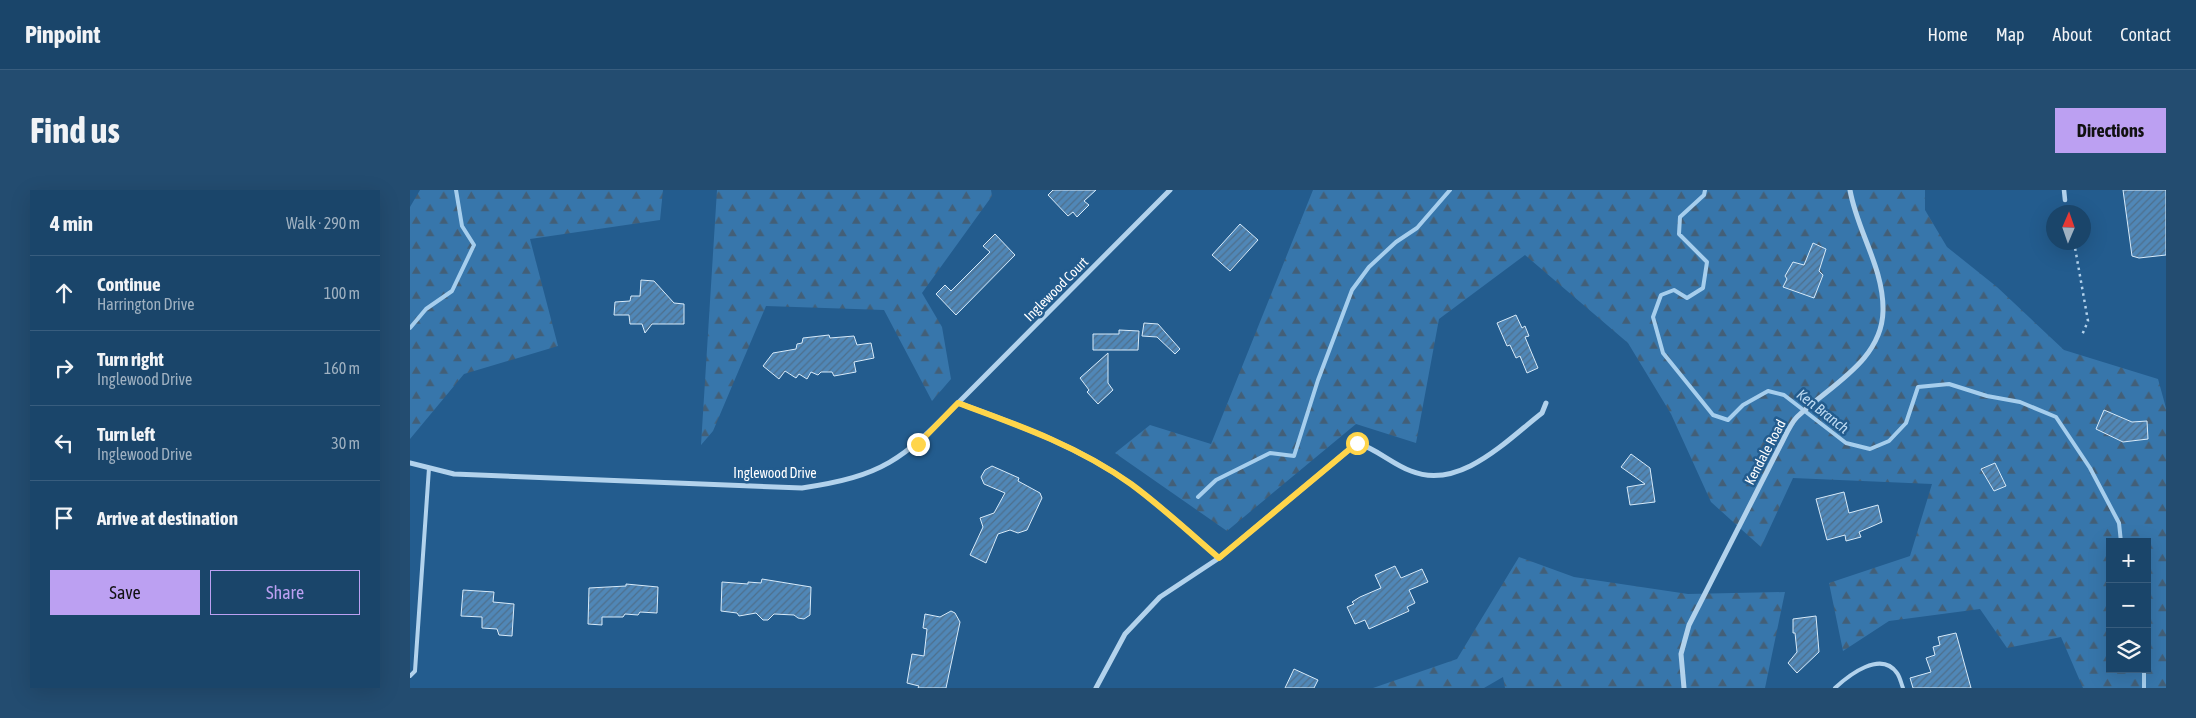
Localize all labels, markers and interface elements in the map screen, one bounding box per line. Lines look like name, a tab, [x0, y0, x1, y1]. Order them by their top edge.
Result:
text: Pinpoint	[25, 21, 100, 48]
text: Home	[1928, 24, 1968, 45]
text: Map	[1996, 24, 2025, 45]
text: About	[2053, 24, 2092, 45]
text: Contact	[2120, 24, 2171, 45]
button: Directions	[2055, 108, 2166, 153]
text: Find us	[30, 110, 120, 150]
north arrow	[2046, 205, 2091, 250]
text: 4 min	[50, 211, 93, 235]
text: Walk · 290 m	[286, 214, 360, 232]
street label: Inglewood Court	[1021, 254, 1091, 324]
text: Continue	[97, 273, 161, 295]
icon: ahead	[50, 279, 78, 307]
text: 100 m	[324, 284, 360, 302]
text: Harrington Drive	[97, 295, 194, 313]
text: Turn right	[97, 348, 164, 370]
icon: right	[50, 354, 78, 382]
text: 160 m	[324, 359, 360, 377]
text: Inglewood Drive	[97, 370, 192, 388]
water label: Ken Branch	[1794, 385, 1852, 437]
street label: Kendale Road	[1741, 417, 1789, 487]
text: Turn left	[97, 423, 155, 445]
icon: left	[50, 429, 78, 457]
route start	[1346, 432, 1369, 455]
route end	[907, 433, 930, 456]
text: 30 m	[331, 434, 360, 452]
text: Inglewood Drive	[97, 445, 192, 463]
street label: Inglewood Drive	[733, 465, 817, 481]
icon: arrive	[50, 504, 78, 532]
text: Arrive at destination	[97, 507, 238, 529]
map controls	[2106, 538, 2151, 673]
button: +	[2106, 538, 2151, 583]
button: Save	[50, 570, 200, 615]
button: Share	[210, 570, 360, 615]
button: −	[2106, 583, 2151, 628]
button: layers	[2106, 628, 2151, 673]

